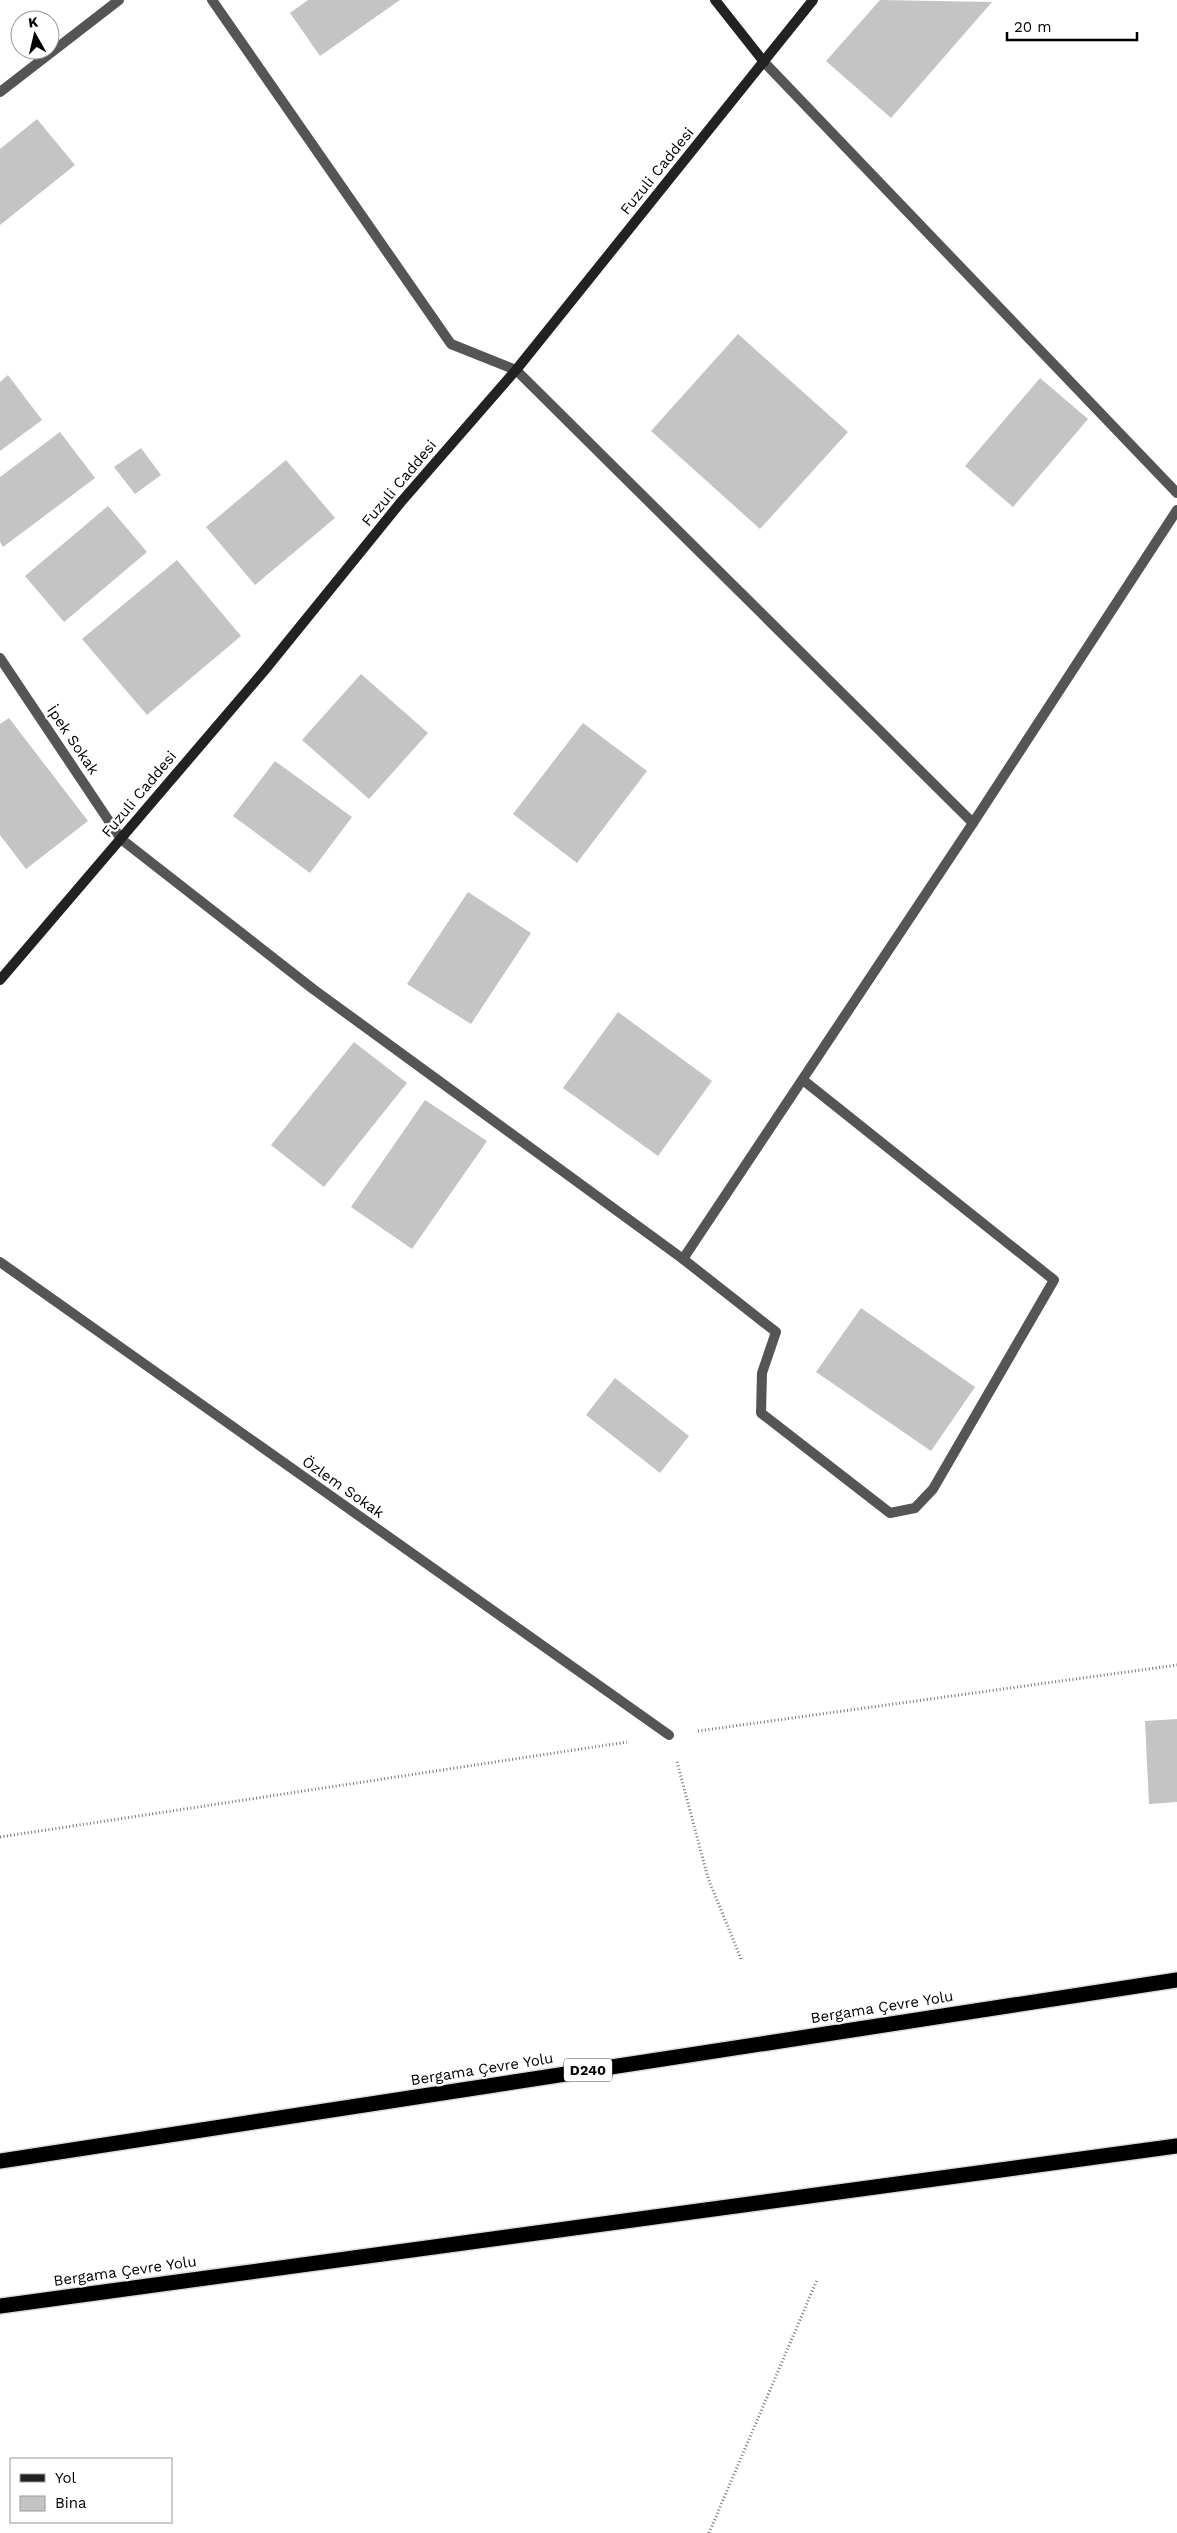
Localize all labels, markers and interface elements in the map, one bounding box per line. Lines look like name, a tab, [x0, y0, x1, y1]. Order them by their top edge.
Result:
north arrow	[10, 10, 60, 60]
scale bar	[1007, 10, 1137, 42]
text: K	[27, 13, 39, 31]
text: 20 m	[1014, 18, 1052, 36]
street label: Fuzuli Caddesi	[616, 124, 698, 218]
street label: Fuzuli Caddesi	[358, 436, 440, 530]
street label: İpek Sokak	[43, 702, 103, 778]
street label: Fuzuli Caddesi	[98, 747, 180, 841]
street label: Özlem Sokak	[299, 1452, 388, 1522]
street label: Bergama Çevre Yolu	[809, 1987, 955, 2027]
street label: Bergama Çevre Yolu	[409, 2049, 555, 2089]
road number: D240	[564, 2058, 612, 2082]
street label: Bergama Çevre Yolu	[52, 2252, 198, 2290]
legend	[10, 2458, 172, 2523]
text: Yol	[55, 2469, 77, 2487]
text: Bina	[55, 2494, 87, 2512]

